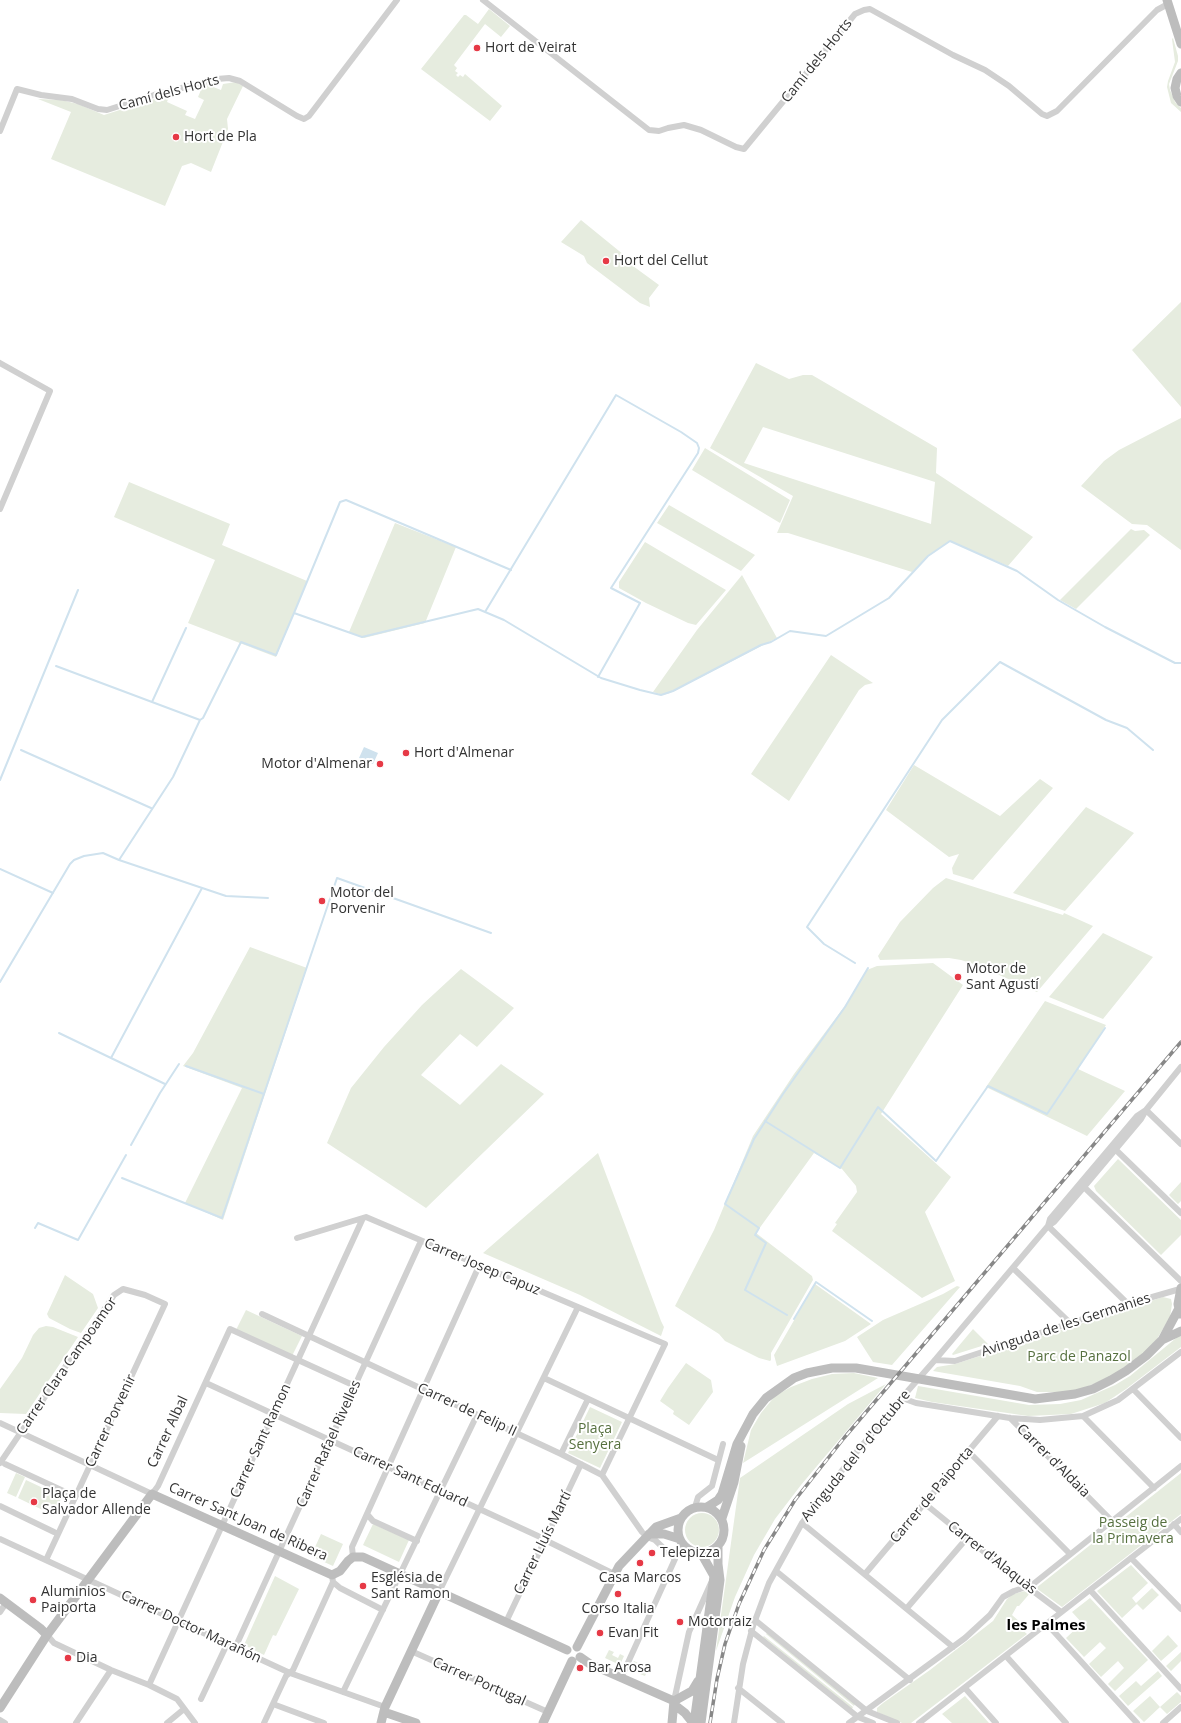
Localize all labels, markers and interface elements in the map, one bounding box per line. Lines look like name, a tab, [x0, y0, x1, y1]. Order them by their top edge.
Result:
street label: Camí dels Horts	[778, 16, 856, 106]
place label: Hort de Veirat	[485, 40, 576, 56]
marker: Hort de Veirat	[472, 43, 482, 53]
street label: Camí dels Horts	[117, 72, 221, 114]
place label: Hort de Pla	[184, 129, 257, 145]
marker: Hort de Pla	[171, 132, 181, 142]
place label: Hort del Cellut	[614, 253, 708, 269]
marker: Hort del Cellut	[601, 256, 611, 266]
place label: Hort d'Almenar	[414, 745, 514, 761]
marker: Hort d'Almenar	[401, 748, 411, 758]
place label: Motor d'Almenar	[261, 756, 372, 772]
marker: Motor d'Almenar	[375, 759, 385, 769]
place label: Motor del Porvenir	[330, 885, 394, 918]
marker: Motor del Porvenir	[317, 896, 327, 906]
place label: Motor de Sant Agustí	[966, 961, 1039, 994]
marker: Motor de Sant Agustí	[953, 972, 963, 982]
street label: Carrer Josep Capuz	[421, 1235, 543, 1299]
street label: Avinguda de les Germanies	[979, 1290, 1153, 1360]
street label: Carrer Clara Campoamor	[13, 1294, 121, 1438]
park label: Parc de Panazol	[1027, 1349, 1131, 1365]
street label: Carrer Porvenir	[82, 1372, 140, 1470]
street label: Carrer Rafael Rivelles	[293, 1378, 365, 1510]
street label: Carrer de Felip II	[415, 1380, 519, 1440]
street label: Carrer Sant Ramon	[227, 1381, 295, 1501]
street label: Avinguda del 9 d'Octubre	[798, 1387, 914, 1525]
street label: Carrer Albal	[144, 1393, 192, 1471]
park label: Plaça Senyera	[569, 1421, 621, 1454]
street label: Carrer d'Aldaia	[1013, 1421, 1093, 1501]
street label: Carrer Sant Eduard	[350, 1443, 470, 1511]
street label: Carrer de Paiporta	[887, 1443, 977, 1547]
street label: Carrer Sant Joan de Ribera	[166, 1479, 330, 1565]
place label: Plaça de Salvador Allende	[42, 1486, 151, 1518]
street label: Carrer Lluís Martí	[511, 1488, 575, 1598]
marker: Plaça de Salvador Allende	[29, 1497, 39, 1507]
park label: Passeig de la Primavera	[1092, 1515, 1174, 1548]
street label: Carrer d'Alaquàs	[944, 1518, 1040, 1598]
place label: Telepizza	[660, 1545, 720, 1561]
marker: Telepizza	[647, 1548, 657, 1558]
marker: Casa Marcos	[635, 1558, 645, 1568]
place label: Església de Sant Ramon	[371, 1570, 450, 1602]
place label: Casa Marcos	[599, 1570, 681, 1586]
marker: Església de Sant Ramon	[358, 1581, 368, 1591]
place label: Aluminios Paiporta	[41, 1584, 106, 1616]
street label: Carrer Doctor Marañón	[118, 1587, 264, 1667]
marker: Corso Italia	[613, 1589, 623, 1599]
marker: Aluminios Paiporta	[28, 1595, 38, 1605]
place label: Corso Italia	[581, 1601, 655, 1617]
place label: Motorraiz	[688, 1614, 752, 1630]
marker: Motorraiz	[675, 1617, 685, 1627]
district label: les Palmes	[1007, 1617, 1085, 1635]
place label: Evan Fit	[608, 1625, 659, 1641]
marker: Evan Fit	[595, 1628, 605, 1638]
place label: Dia	[76, 1650, 97, 1666]
marker: Dia	[63, 1653, 73, 1663]
street label: Carrer Portugal	[430, 1654, 528, 1710]
place label: Bar Arosa	[588, 1660, 652, 1676]
marker: Bar Arosa	[575, 1663, 585, 1673]

